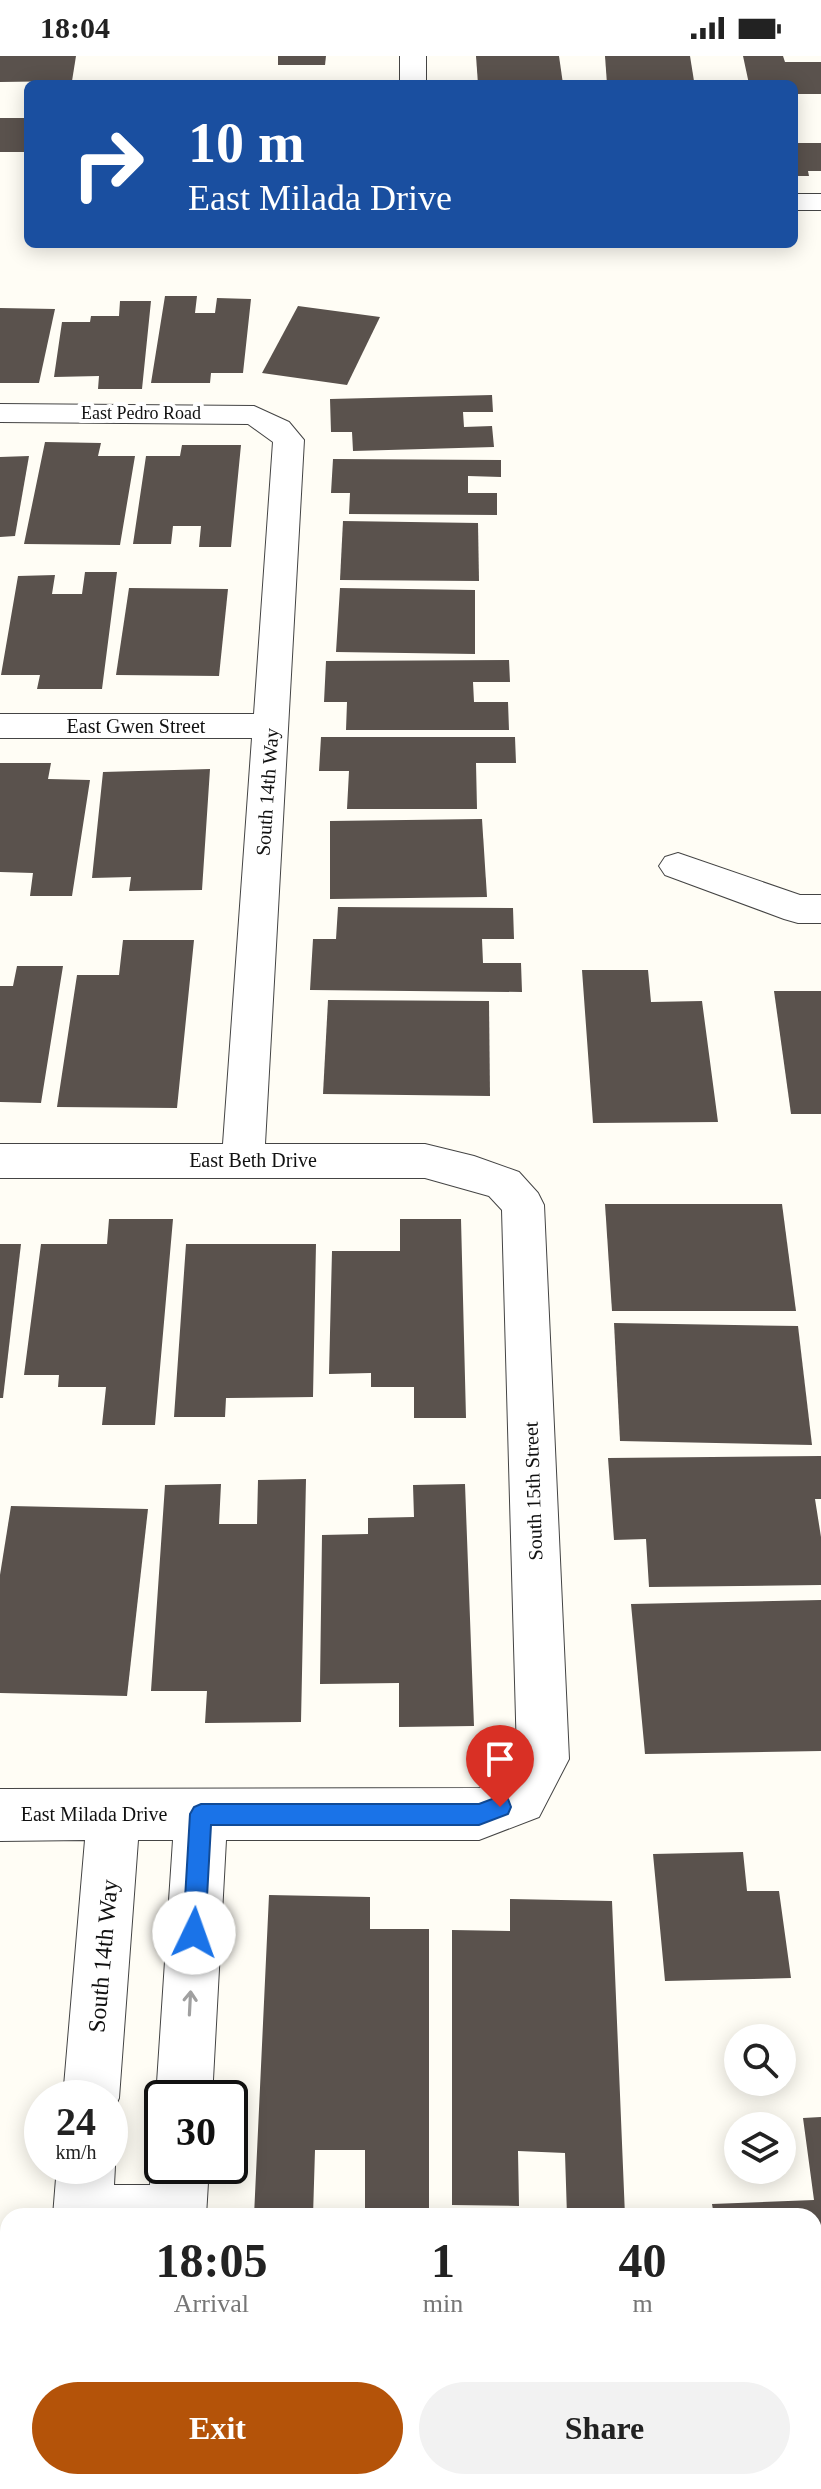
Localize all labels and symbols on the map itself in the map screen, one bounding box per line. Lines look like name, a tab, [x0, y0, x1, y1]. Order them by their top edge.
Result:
street label: East Pedro Road	[81, 403, 201, 423]
street label: East Gwen Street	[67, 715, 206, 737]
street label: South 14th Way	[252, 727, 283, 857]
street label: East Beth Drive	[189, 1149, 317, 1171]
street label: South 15th Street	[520, 1421, 546, 1561]
pin	[466, 1725, 534, 1807]
street label: East Milada Drive	[21, 1803, 167, 1825]
street label: South 14th Way	[83, 1878, 123, 2034]
position arrow	[152, 1891, 236, 1975]
one-way arrow	[183, 1990, 198, 2017]
speed limit sign: 30	[144, 2080, 248, 2184]

